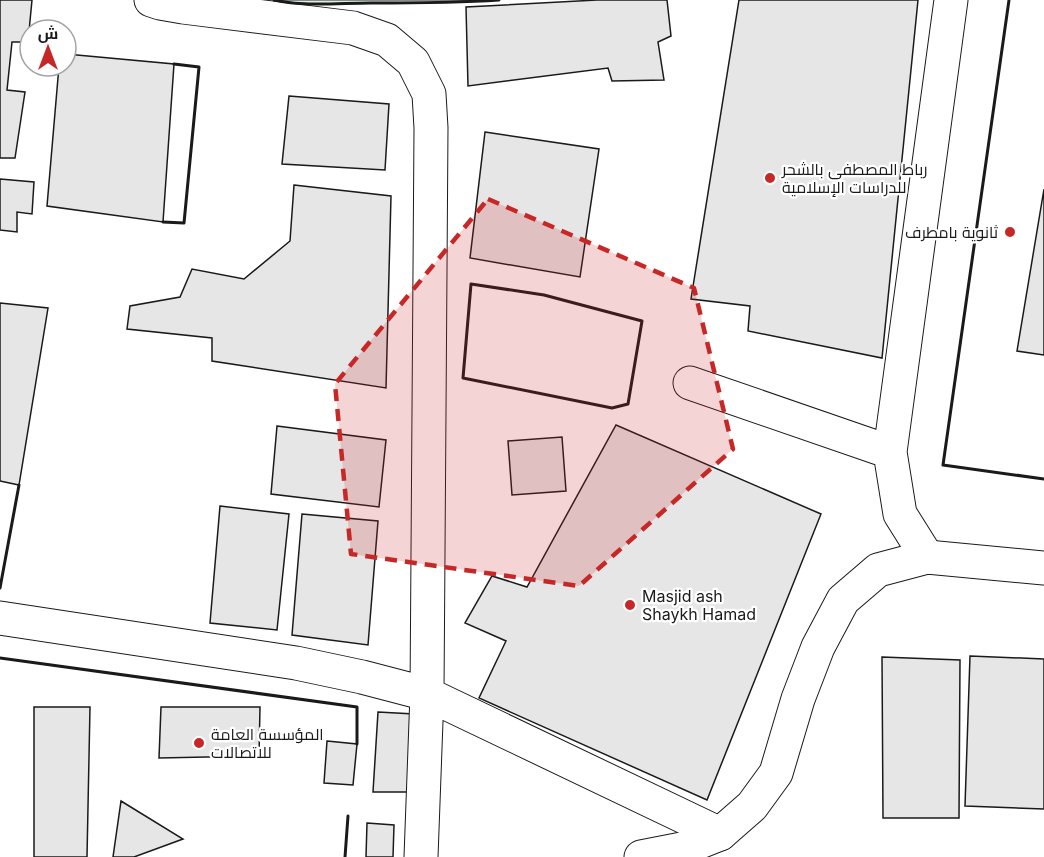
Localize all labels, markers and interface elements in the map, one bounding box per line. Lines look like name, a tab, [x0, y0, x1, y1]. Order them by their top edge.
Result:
north arrow	[18, 18, 78, 78]
text: ش	[38, 23, 58, 43]
place label: رباط المصطفى بالشحر للدراسات الإسلامية	[781, 159, 928, 197]
marker: رباط المصطفى بالشحر للدراسات الإسلامية	[763, 171, 777, 185]
place label: ثانوية بامطرف	[905, 222, 999, 242]
marker: ثانوية بامطرف	[1003, 225, 1017, 239]
place label: Masjid ash Shaykh Hamad	[642, 586, 756, 624]
marker: Masjid ash Shaykh Hamad	[623, 598, 637, 612]
place label: المؤسسة العامة للاتصالات	[211, 724, 324, 762]
marker: المؤسسة العامة للاتصالات	[192, 736, 206, 750]

